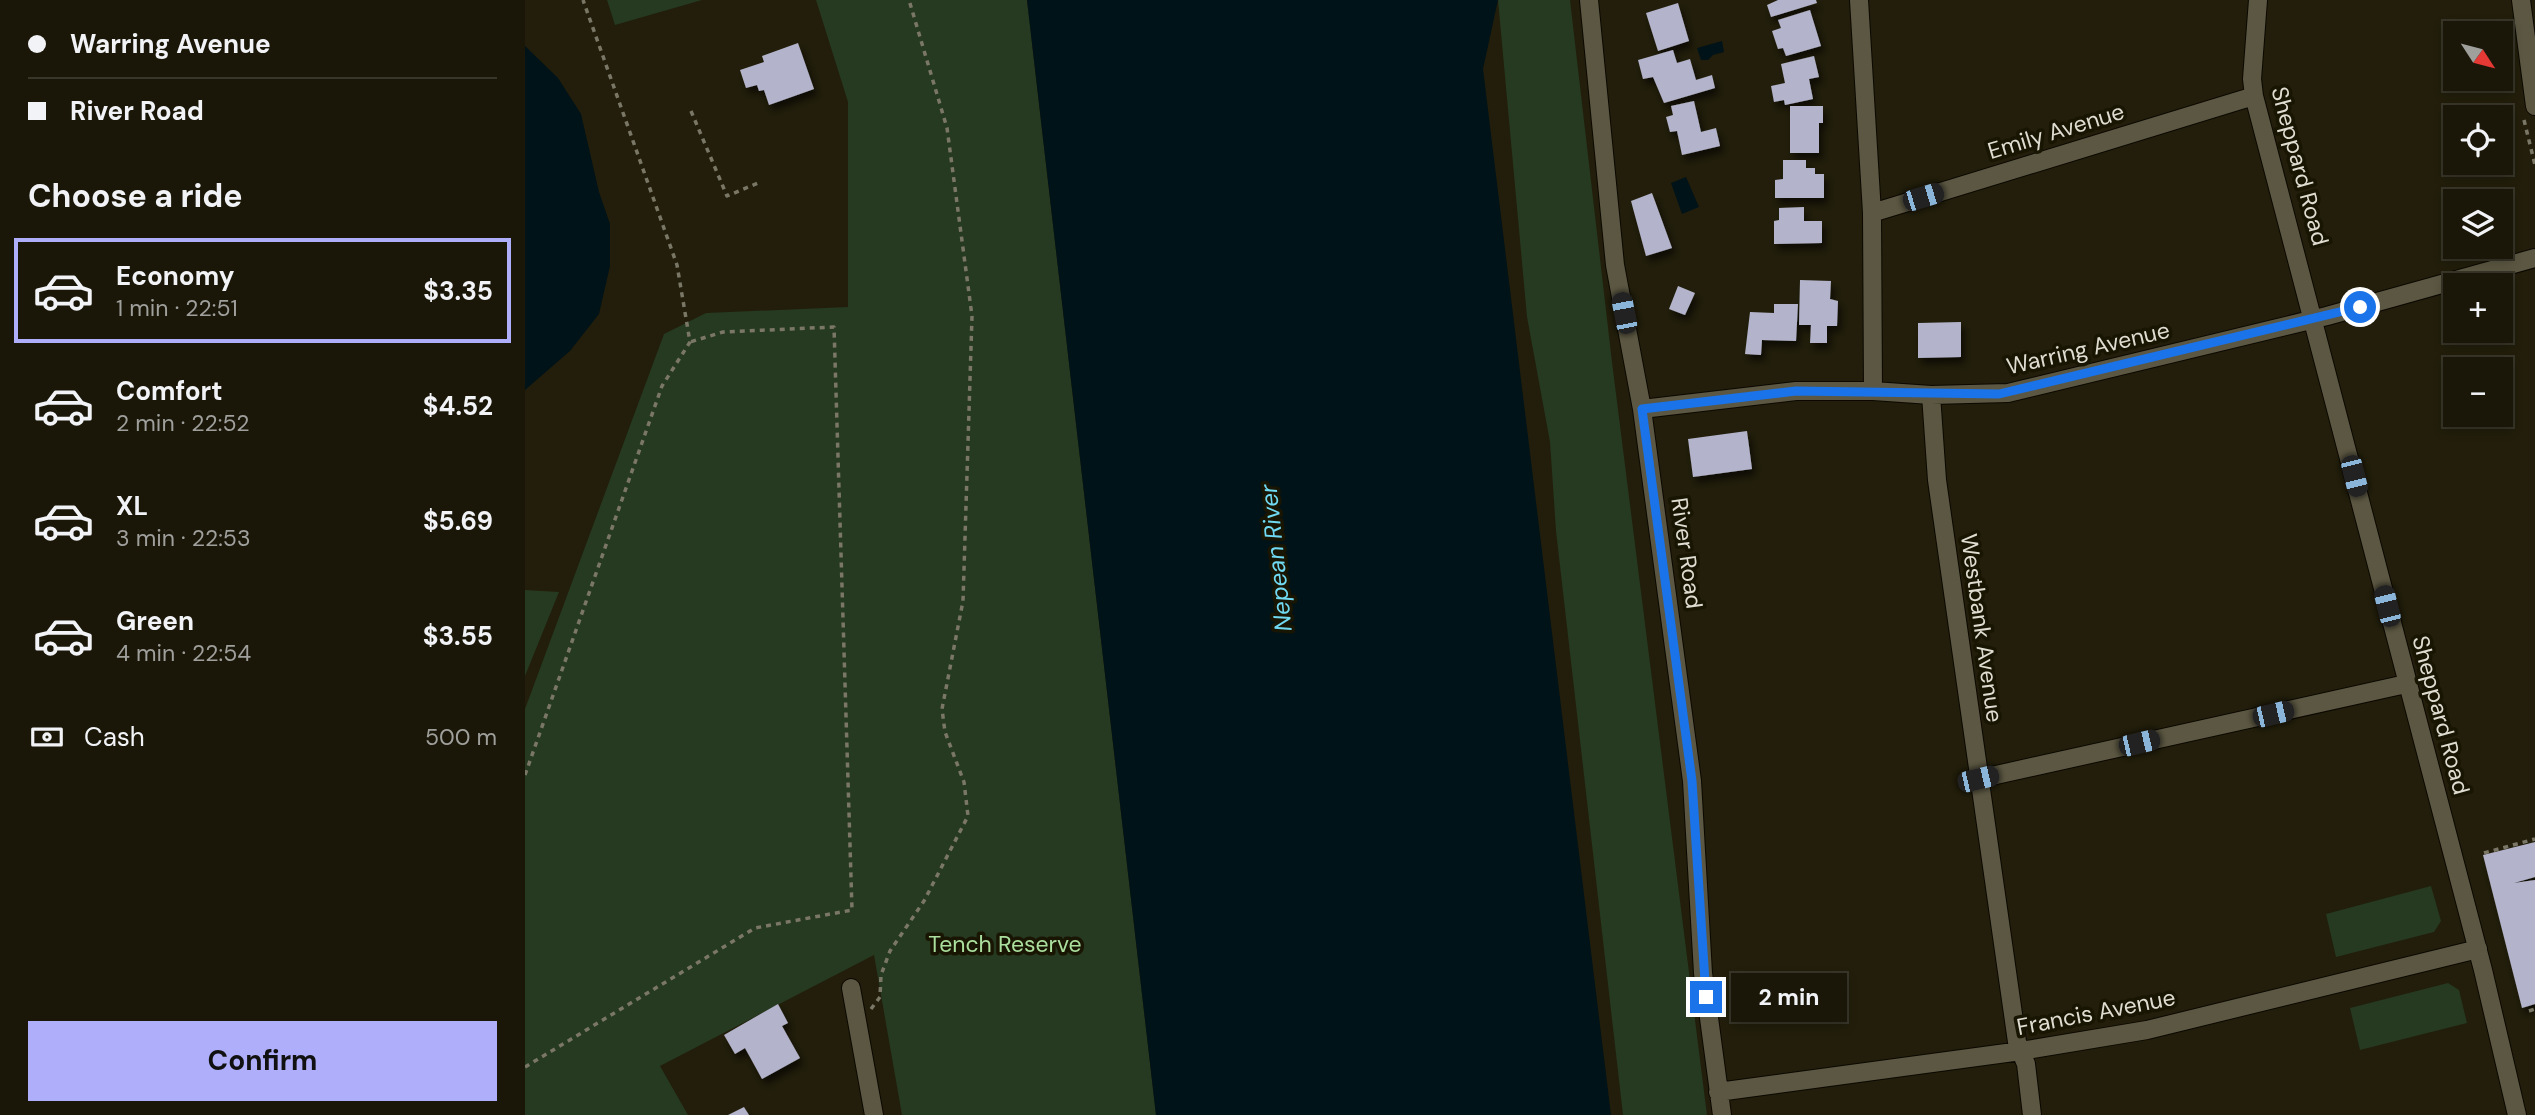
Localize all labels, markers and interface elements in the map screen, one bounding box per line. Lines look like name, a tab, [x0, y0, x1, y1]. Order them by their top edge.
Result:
north arrow	[2443, 21, 2513, 91]
map controls	[2443, 21, 2513, 427]
text: Warring Avenue	[70, 27, 271, 61]
street label: Sheppard Road	[2264, 83, 2336, 249]
text: River Road	[70, 94, 204, 128]
street label: Emily Avenue	[1984, 96, 2128, 166]
button: locate	[2443, 105, 2513, 175]
text: Choose a ride	[28, 175, 243, 217]
car	[1900, 181, 1947, 213]
button: layers	[2443, 189, 2513, 259]
icon: car	[32, 259, 95, 322]
text: Economy	[116, 259, 234, 293]
button: +	[2443, 273, 2513, 343]
text: $3.35	[423, 274, 493, 308]
car	[1610, 290, 1639, 336]
route start	[2344, 291, 2376, 323]
text: 1 min · 22:51	[116, 293, 238, 323]
street label: Warring Avenue	[2004, 315, 2172, 381]
button: −	[2443, 357, 2513, 427]
icon: car	[32, 374, 95, 437]
text: Comfort	[116, 374, 222, 408]
text: $4.52	[423, 389, 493, 423]
text: 2 min · 22:52	[116, 408, 249, 438]
car	[2339, 453, 2370, 499]
water label: Nepean River	[1252, 482, 1299, 633]
icon: car	[32, 489, 95, 552]
text: XL	[116, 489, 148, 523]
street label: River Road	[1664, 495, 1710, 611]
text: $5.69	[423, 504, 493, 538]
text: 3 min · 22:53	[116, 523, 250, 553]
street label: Westbank Avenue	[1954, 532, 2010, 724]
car	[2372, 583, 2403, 629]
icon: car	[32, 604, 95, 667]
text: Green	[116, 604, 194, 638]
text: $3.55	[423, 619, 493, 653]
street label: Sheppard Road	[2405, 632, 2477, 798]
text: 4 min · 22:54	[116, 638, 251, 668]
car	[2251, 699, 2296, 729]
icon: cash	[28, 718, 66, 756]
text: Cash	[84, 720, 145, 754]
text: 500 m	[425, 722, 497, 752]
car	[2117, 728, 2162, 758]
car	[1956, 764, 2001, 794]
park label: Tench Reserve	[928, 929, 1082, 959]
callout: 2 min	[1731, 972, 1846, 1021]
route end	[1690, 981, 1722, 1013]
text: 2 min	[1759, 982, 1819, 1012]
street label: Francis Avenue	[2014, 982, 2178, 1042]
button: Confirm	[28, 1021, 497, 1101]

